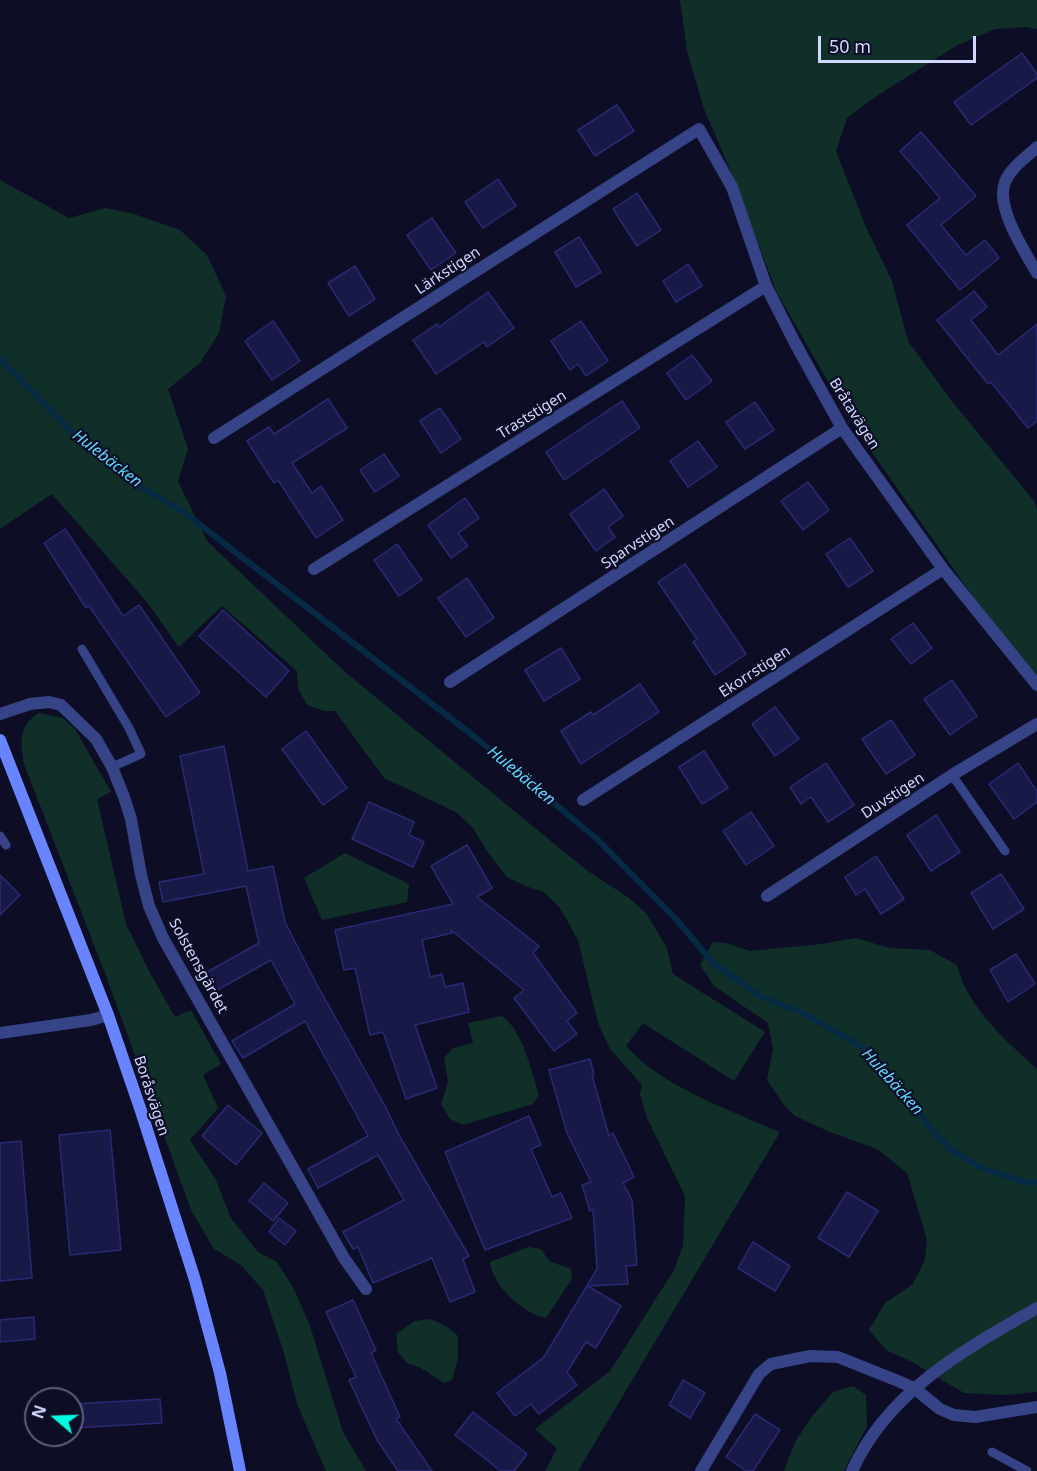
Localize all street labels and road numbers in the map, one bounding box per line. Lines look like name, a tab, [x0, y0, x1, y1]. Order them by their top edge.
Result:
street label: Lärkstigen	[412, 243, 484, 299]
street label: Bråtavägen	[825, 375, 883, 453]
street label: Traststigen	[494, 387, 570, 443]
street label: Sparvstigen	[598, 513, 678, 573]
street label: Ekorrstigen	[716, 642, 794, 702]
street label: Duvstigen	[858, 769, 928, 823]
street label: Solstensgärdet	[165, 916, 231, 1016]
street label: Boråsvägen	[130, 1054, 172, 1138]

